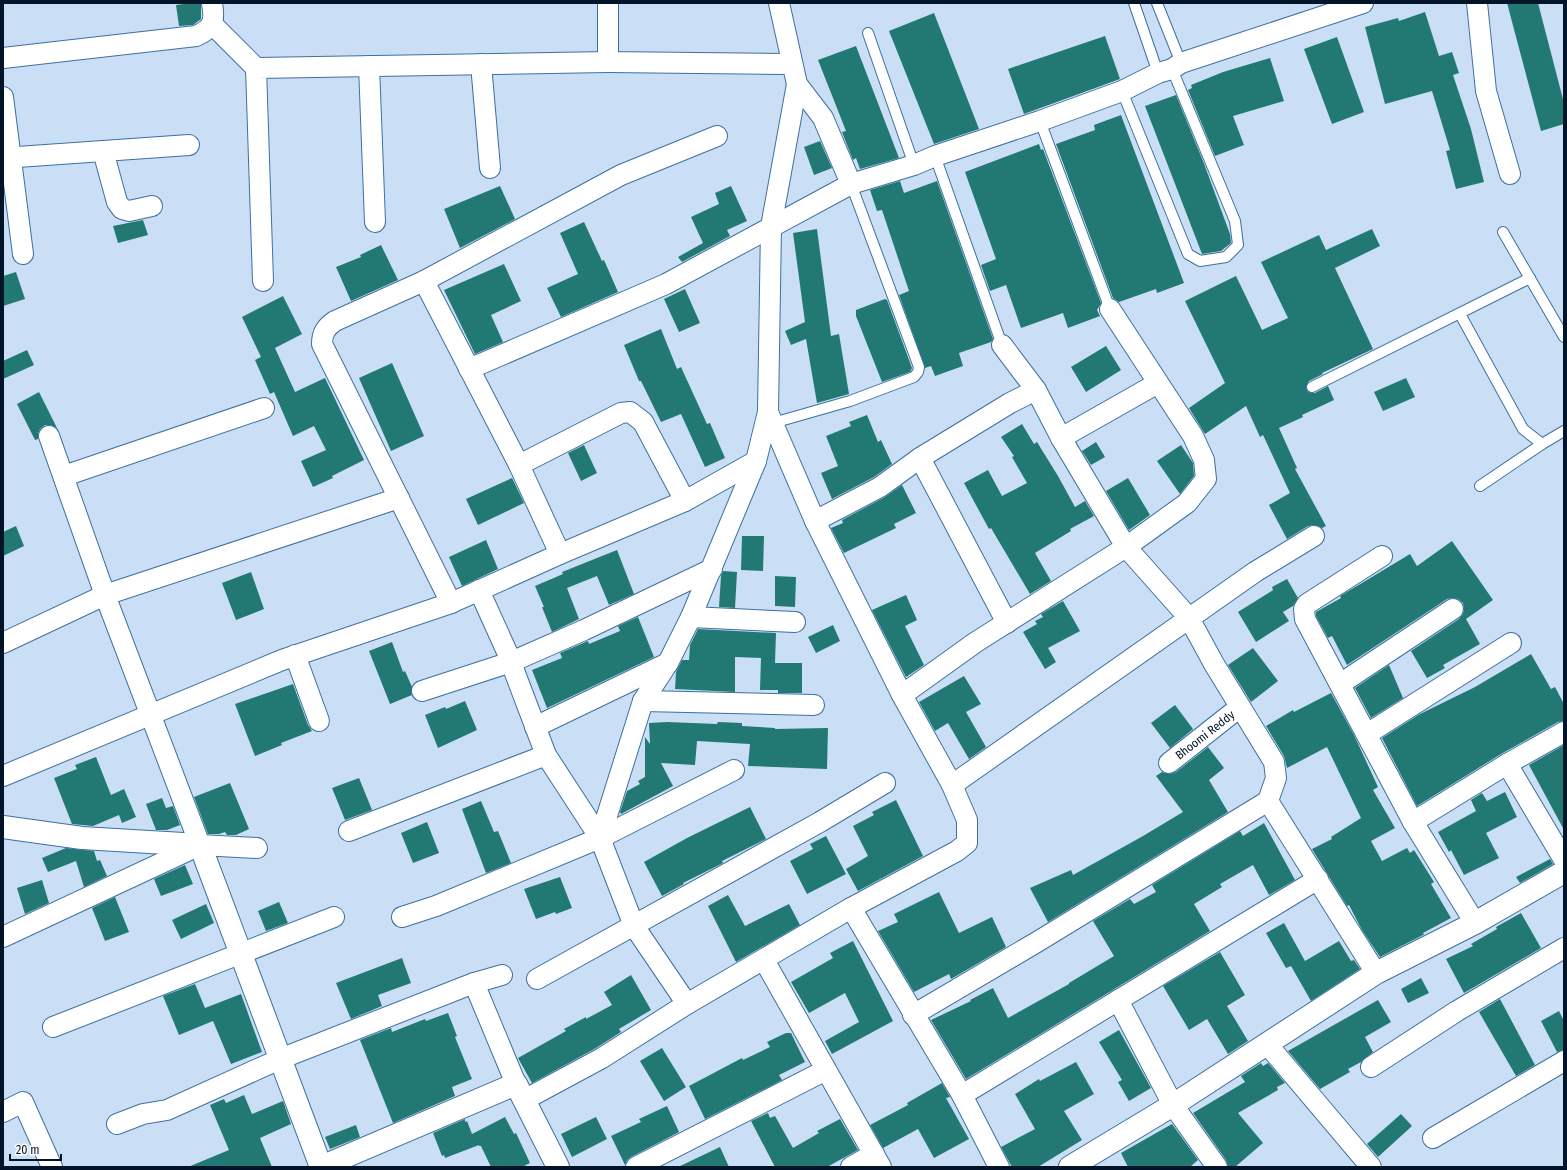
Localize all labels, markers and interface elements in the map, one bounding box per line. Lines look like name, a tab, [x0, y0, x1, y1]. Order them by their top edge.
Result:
street label: Bhoomi Reddy	[1173, 707, 1238, 762]
scale bar	[10, 1136, 61, 1162]
text: 20 m	[16, 1143, 40, 1157]

